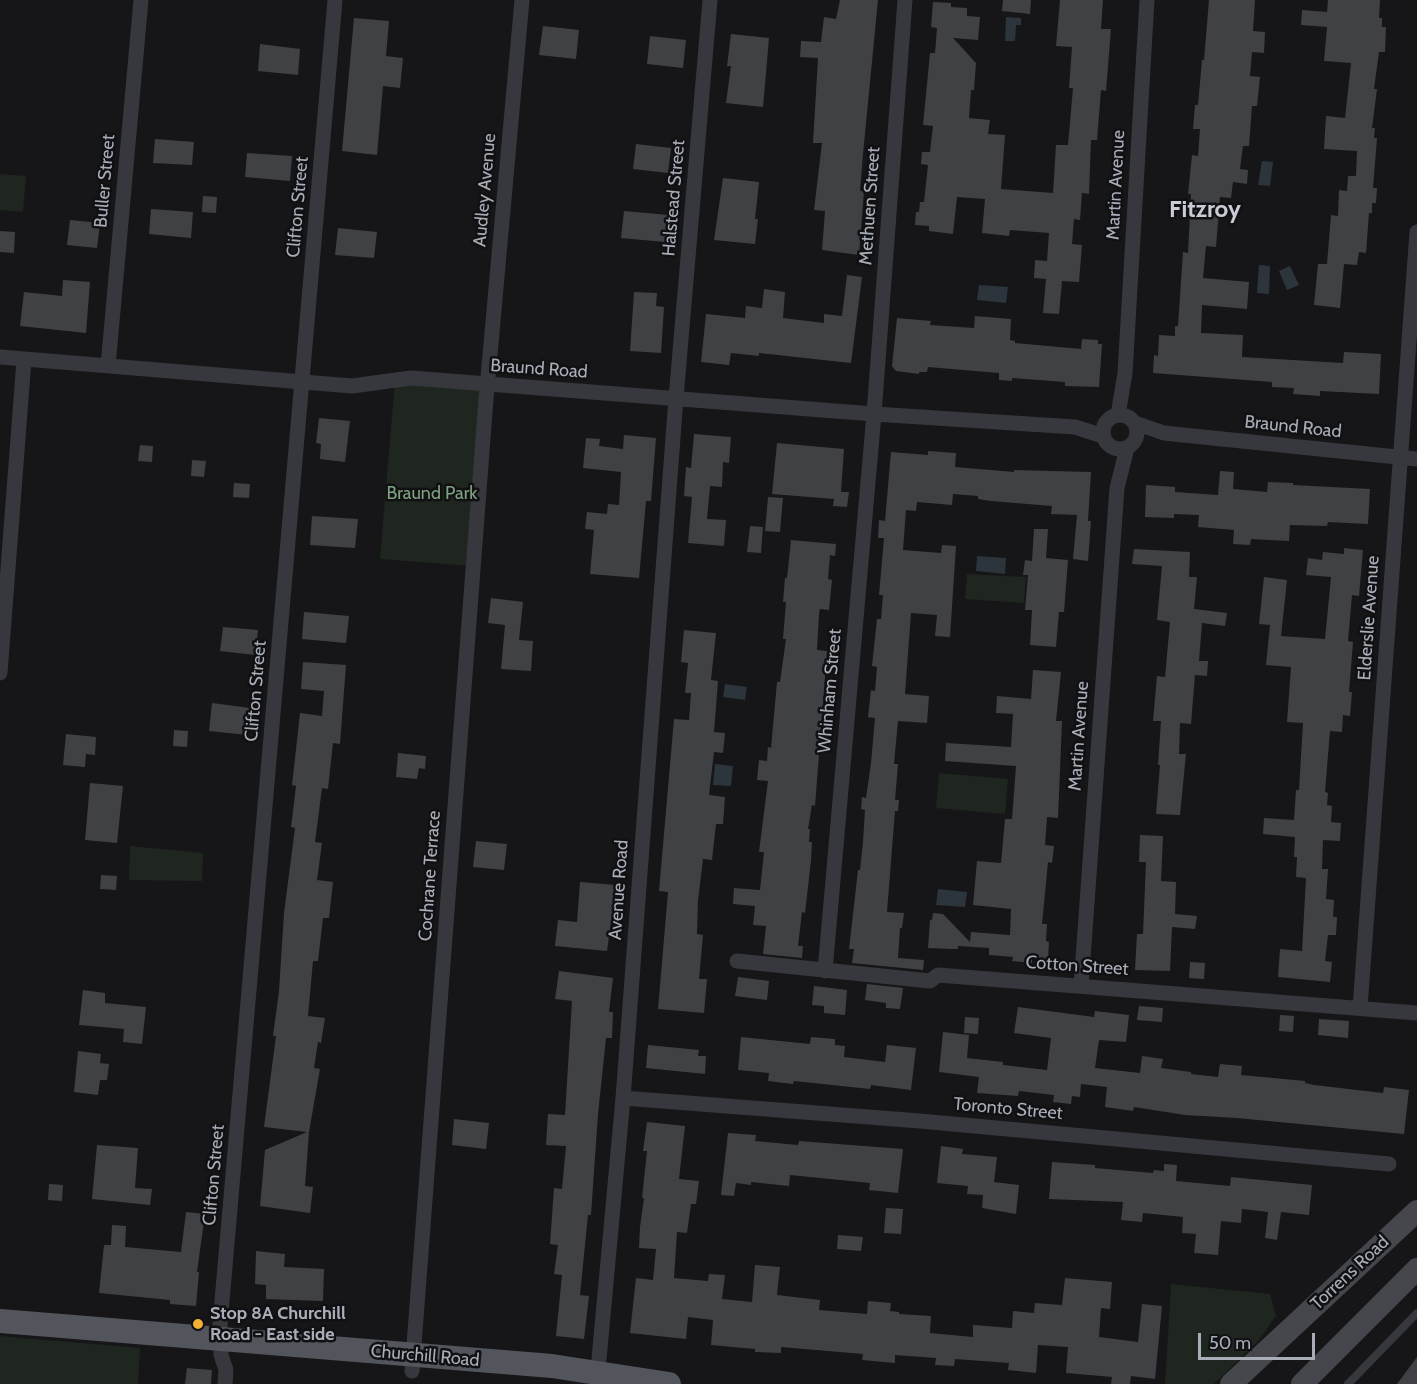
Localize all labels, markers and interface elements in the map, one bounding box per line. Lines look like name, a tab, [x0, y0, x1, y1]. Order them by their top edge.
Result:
street label: Martin Avenue	[1102, 130, 1130, 240]
street label: Audley Avenue	[469, 132, 501, 248]
street label: Buller Street	[90, 133, 120, 229]
street label: Halstead Street	[658, 139, 690, 257]
street label: Methuen Street	[855, 146, 885, 266]
street label: Clifton Street	[283, 156, 313, 258]
district label: Fitzroy	[1169, 196, 1241, 224]
street label: Braund Road	[490, 355, 588, 383]
street label: Braund Road	[1243, 411, 1343, 443]
park label: Braund Park	[387, 483, 477, 505]
street label: Elderslie Avenue	[1354, 555, 1384, 681]
street label: Whinham Street	[814, 628, 846, 754]
street label: Clifton Street	[241, 640, 271, 742]
street label: Martin Avenue	[1064, 680, 1094, 792]
street label: Cochrane Terrace	[415, 810, 445, 942]
street label: Avenue Road	[605, 839, 633, 941]
street label: Cotton Street	[1025, 952, 1129, 980]
street label: Toronto Street	[952, 1093, 1064, 1125]
street label: Clifton Street	[199, 1124, 229, 1226]
street label: Torrens Road	[1306, 1231, 1394, 1315]
place label: Stop 8A Churchill Road - East side	[210, 1303, 346, 1346]
marker: Stop 8A Churchill Road - East side	[191, 1317, 205, 1331]
scale bar	[1201, 1321, 1318, 1359]
text: 50 m	[1209, 1332, 1251, 1354]
street label: Churchill Road	[370, 1340, 480, 1372]

